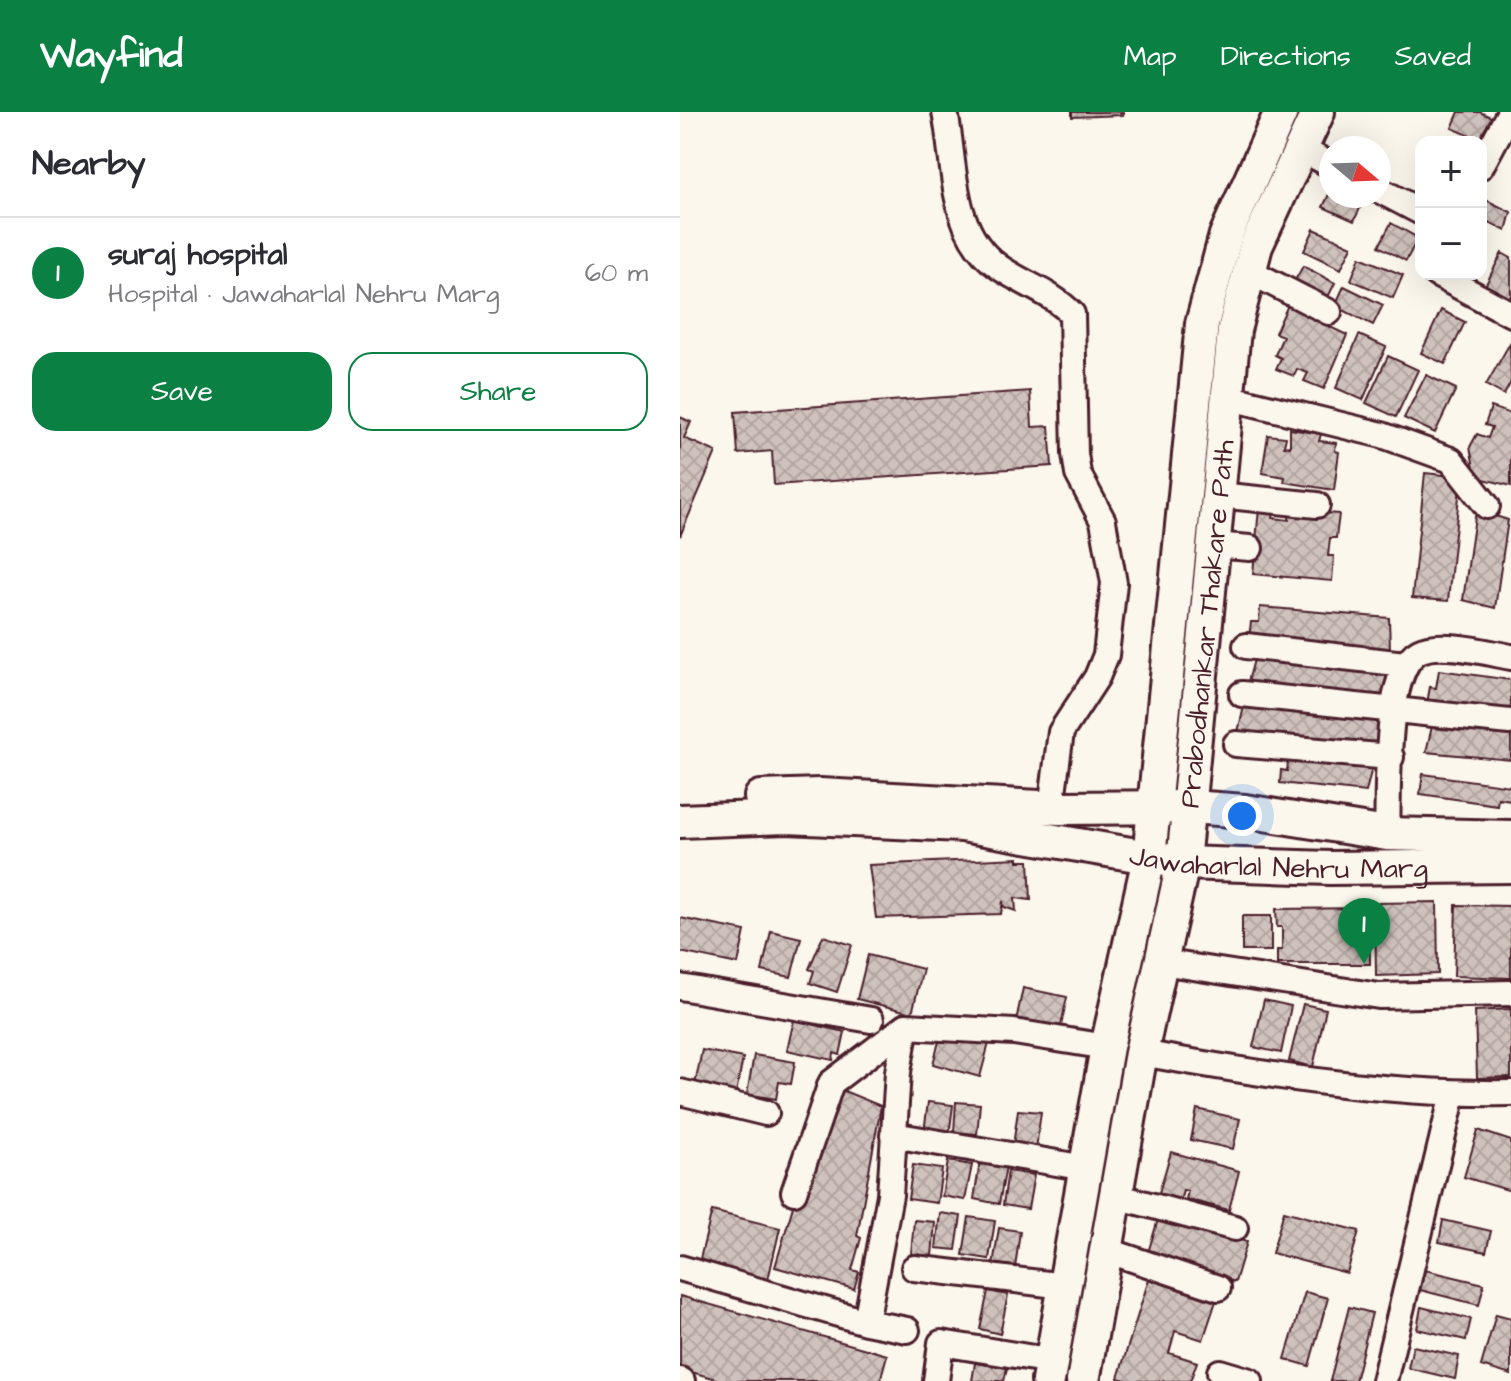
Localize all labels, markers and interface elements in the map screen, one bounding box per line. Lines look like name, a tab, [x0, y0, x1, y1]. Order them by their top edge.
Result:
text: Wayfind	[40, 30, 183, 82]
text: Map	[1124, 37, 1177, 76]
text: Directions	[1221, 37, 1351, 76]
text: Saved	[1395, 37, 1471, 76]
north arrow	[1319, 136, 1391, 208]
map controls	[1415, 136, 1487, 280]
button: +	[1415, 136, 1487, 208]
text: Nearby	[32, 140, 146, 188]
button: −	[1415, 208, 1487, 280]
text: suraj hospital	[108, 234, 288, 276]
text: 1	[56, 255, 60, 291]
text: 60 m	[585, 255, 648, 291]
text: Hospital · Jawaharlal Nehru Marg	[108, 276, 499, 312]
button: Save	[32, 352, 332, 431]
button: Share	[348, 352, 648, 431]
street label: Prabodhankar Thakare Path	[1170, 438, 1244, 810]
your location	[1222, 796, 1262, 836]
street label: Jawaharlal Nehru Marg	[1126, 836, 1428, 889]
pin: 1	[1338, 898, 1390, 964]

